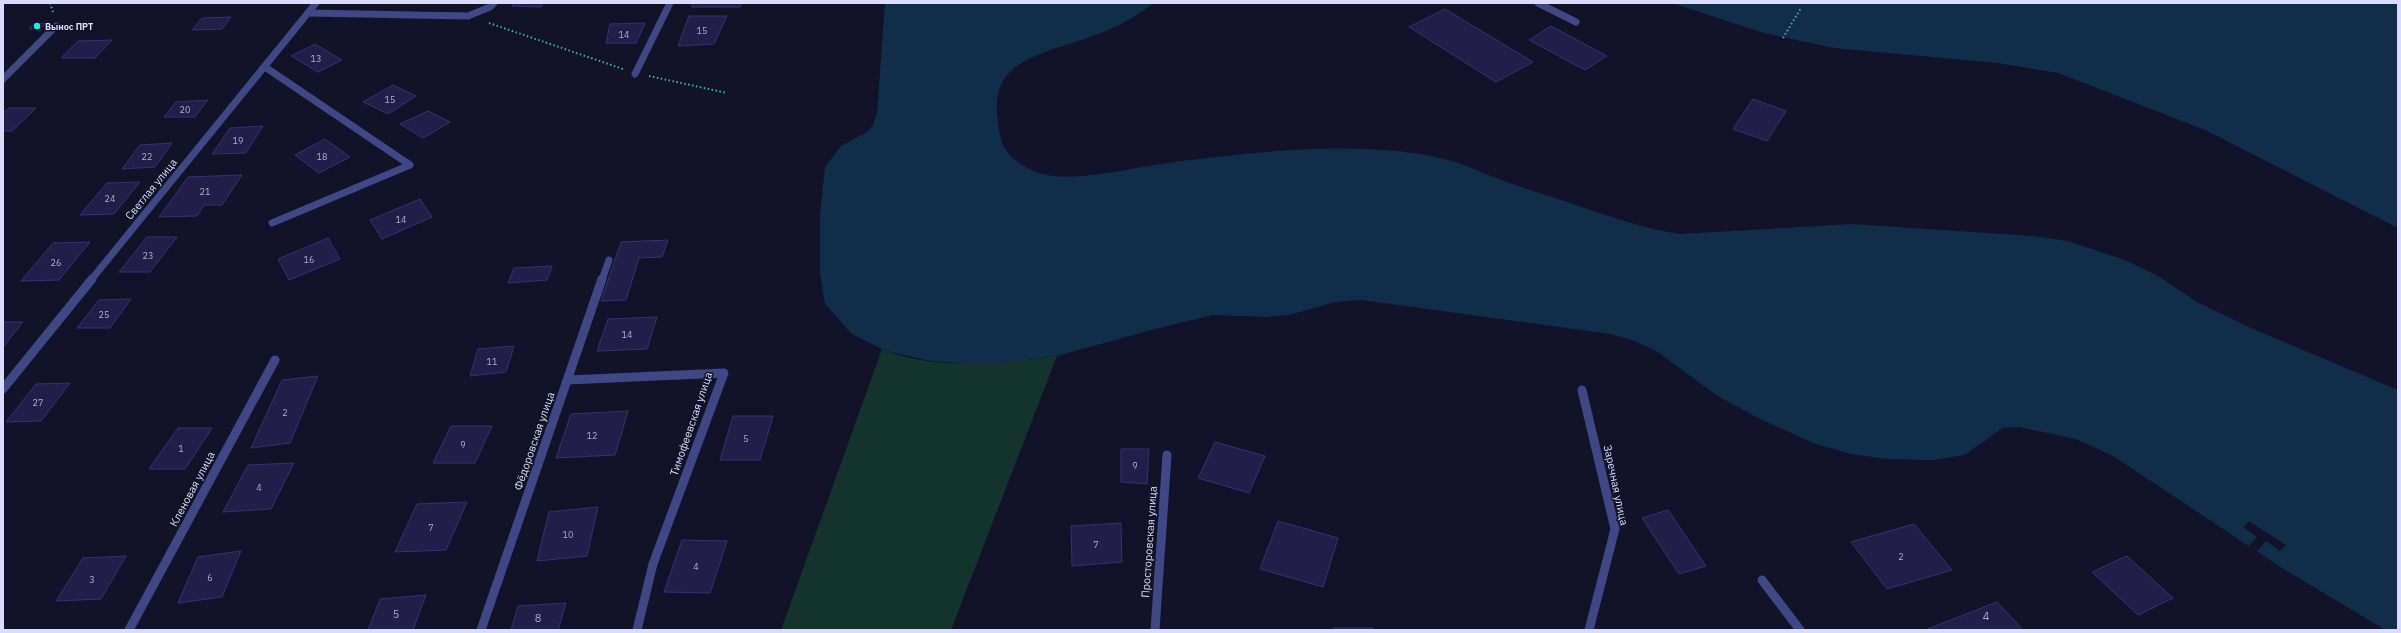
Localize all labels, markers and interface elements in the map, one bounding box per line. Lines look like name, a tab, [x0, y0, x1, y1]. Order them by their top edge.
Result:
marker: Вынос ПРТ	[32, 21, 42, 31]
place label: Вынос ПРТ	[45, 21, 94, 32]
house number: 15	[697, 25, 707, 36]
house number: 14	[619, 29, 629, 40]
house number: 13	[311, 53, 321, 64]
house number: 15	[385, 94, 395, 105]
house number: 20	[180, 104, 190, 115]
house number: 19	[233, 135, 243, 146]
house number: 22	[142, 151, 152, 162]
house number: 18	[317, 151, 327, 162]
street label: Светлая улица	[122, 155, 180, 222]
house number: 21	[200, 186, 210, 197]
house number: 24	[105, 193, 115, 204]
house number: 14	[396, 214, 406, 225]
house number: 23	[143, 250, 153, 261]
house number: 16	[304, 254, 314, 265]
house number: 26	[51, 257, 61, 268]
house number: 25	[99, 309, 109, 320]
house number: 14	[622, 329, 632, 340]
house number: 11	[487, 356, 497, 367]
street label: Тимофеевская улица	[667, 370, 715, 478]
street label: Фёдоровская улица	[511, 390, 557, 492]
house number: 27	[33, 397, 43, 408]
house number: 2	[282, 407, 288, 418]
house number: 12	[587, 430, 597, 441]
house number: 5	[743, 433, 749, 444]
house number: 9	[460, 439, 466, 450]
house number: 1	[178, 443, 184, 454]
street label: Заречная улица	[1601, 443, 1631, 527]
street label: Кленовая улица	[166, 449, 218, 529]
house number: 9	[1132, 460, 1138, 471]
house number: 4	[256, 482, 262, 493]
street label: Просторовская улица	[1138, 486, 1160, 598]
house number: 7	[428, 522, 434, 533]
house number: 10	[563, 529, 573, 540]
house number: 7	[1093, 539, 1099, 550]
house number: 2	[1898, 551, 1904, 562]
house number: 4	[693, 561, 699, 572]
house number: 6	[207, 572, 213, 583]
house number: 3	[89, 574, 95, 585]
house number: 5	[393, 607, 399, 621]
house number: 4	[1983, 609, 1990, 623]
house number: 8	[535, 611, 541, 625]

